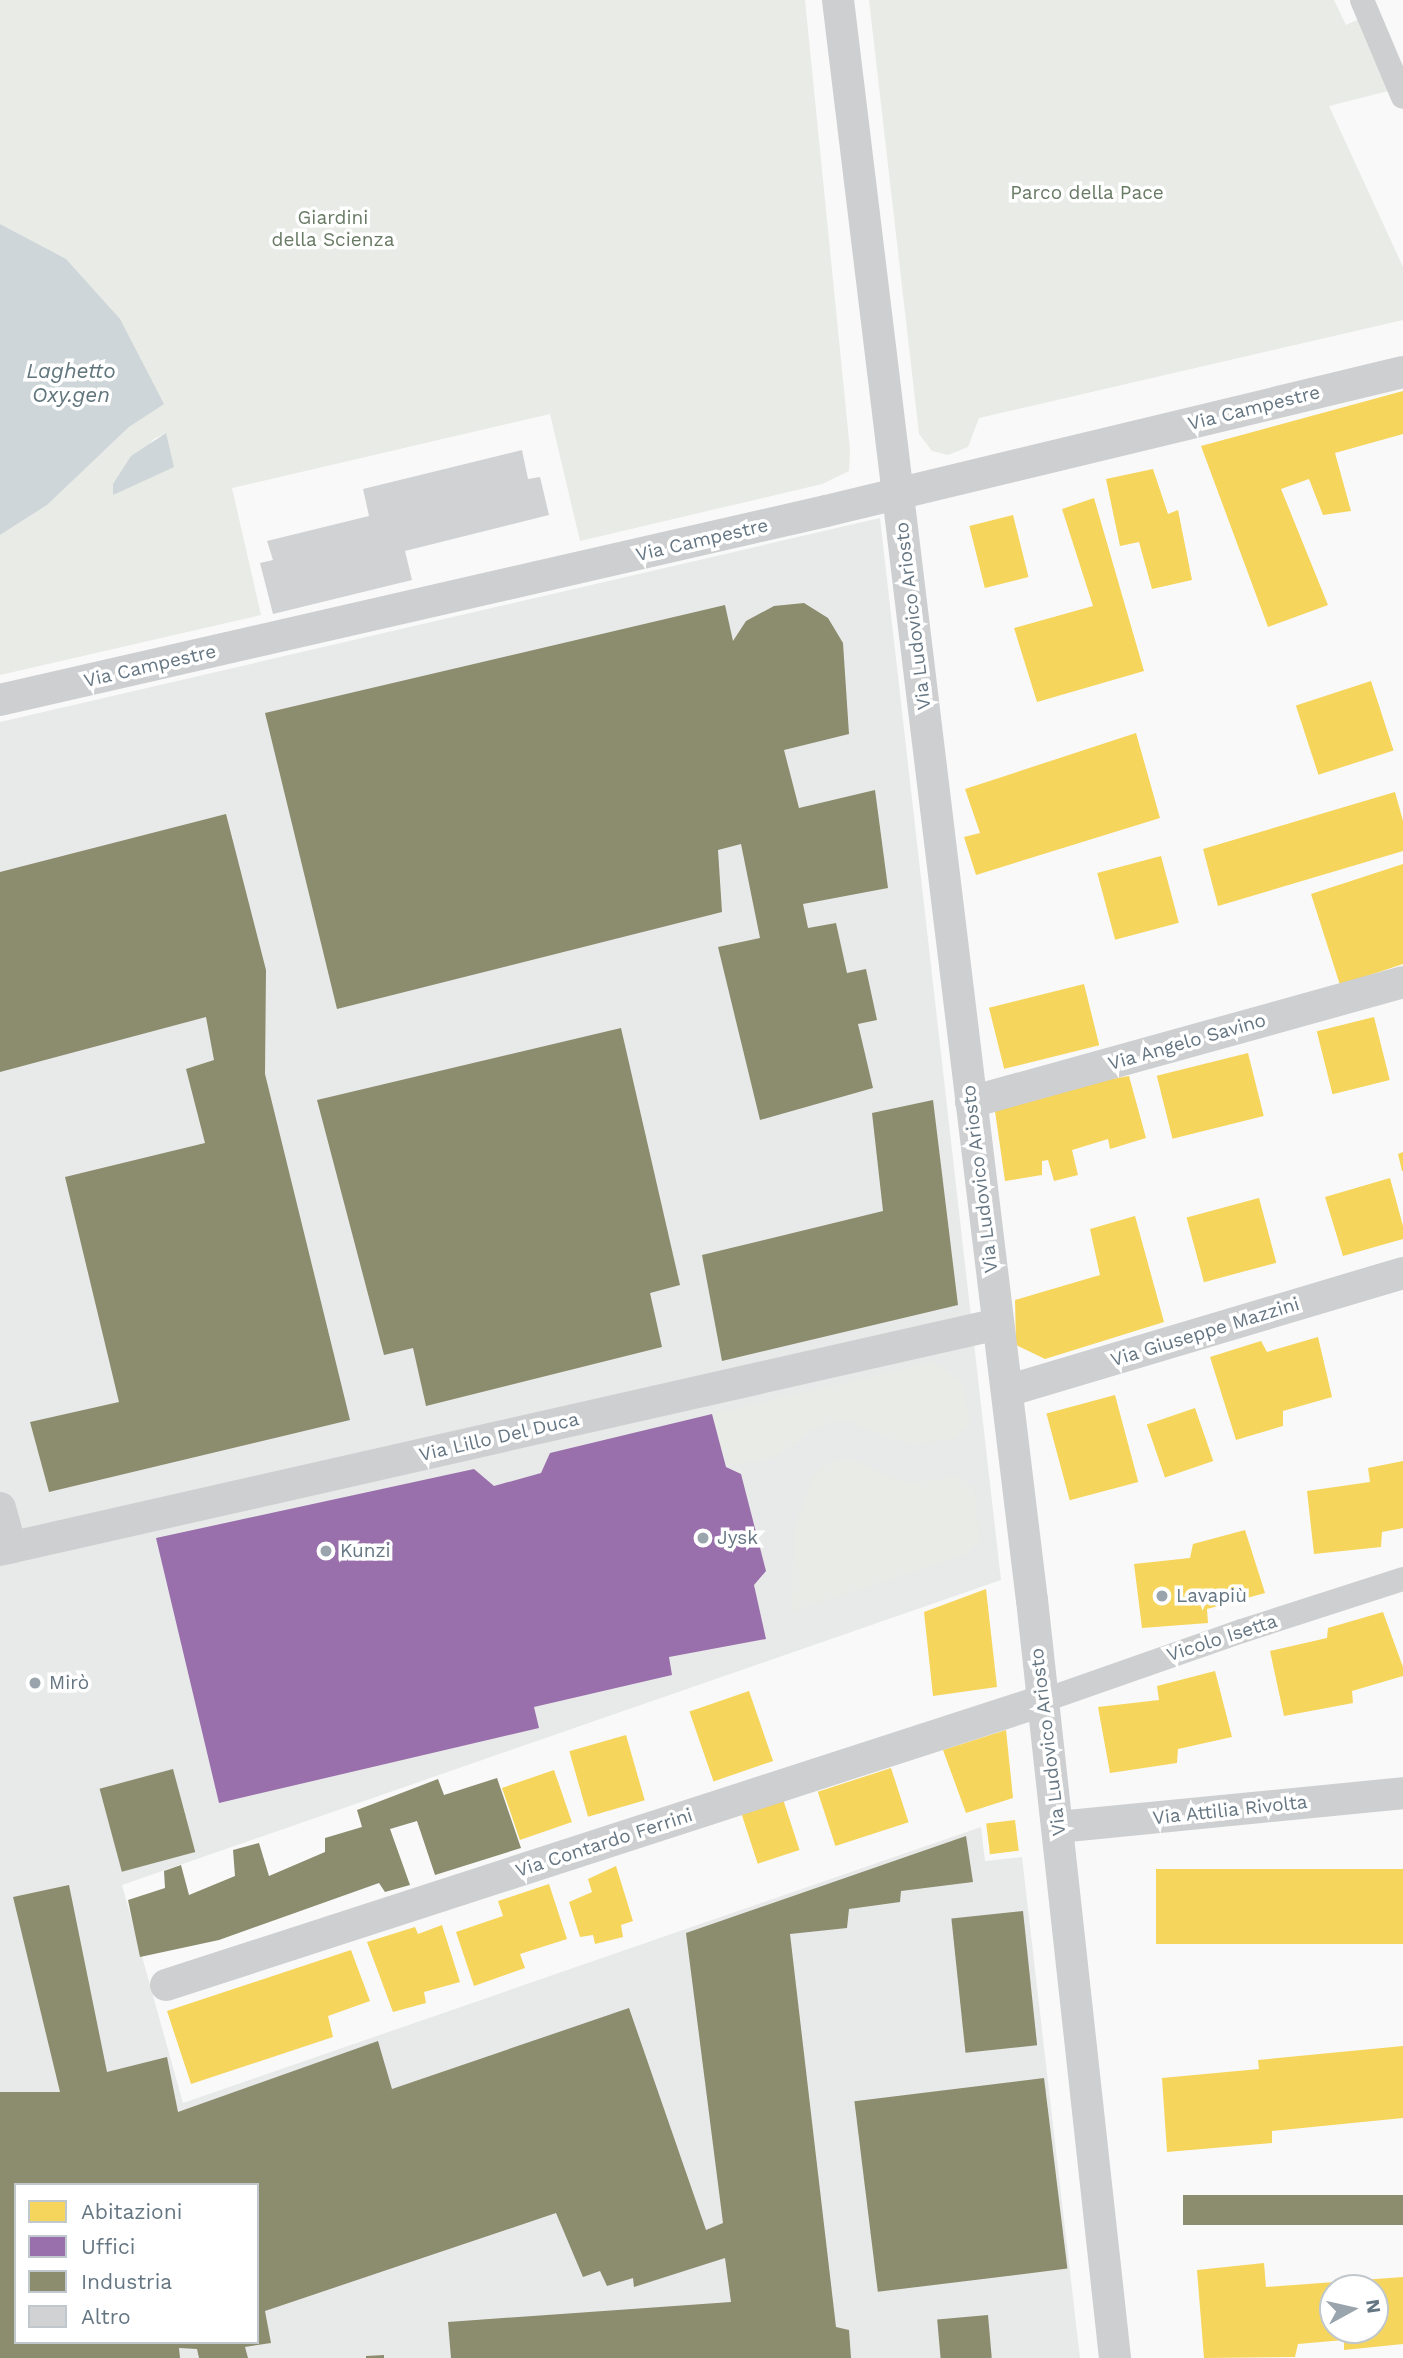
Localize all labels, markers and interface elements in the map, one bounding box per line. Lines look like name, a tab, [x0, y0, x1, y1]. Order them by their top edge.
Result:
park label: Parco della Pace	[1010, 182, 1164, 204]
park label: Giardini della Scienza	[271, 207, 395, 251]
water label: Laghetto Oxy.gen	[26, 358, 116, 408]
street label: Via Campestre	[1185, 381, 1323, 435]
street label: Via Campestre	[633, 514, 771, 566]
street label: Via Ludovico Ariosto	[890, 520, 936, 712]
street label: Via Campestre	[81, 640, 219, 692]
street label: Via Angelo Savino	[1105, 1008, 1269, 1076]
street label: Via Ludovico Ariosto	[957, 1083, 1003, 1275]
street label: Via Giuseppe Mazzini	[1108, 1292, 1302, 1372]
street label: Via Lillo Del Duca	[416, 1407, 582, 1467]
place label: Jysk	[717, 1527, 758, 1549]
marker: Jysk	[695, 1530, 711, 1546]
place label: Kunzi	[340, 1540, 391, 1562]
marker: Kunzi	[318, 1543, 334, 1559]
place label: Lavapiù	[1176, 1585, 1247, 1607]
marker: Lavapiù	[1154, 1588, 1170, 1604]
street label: Vicolo Isetta	[1164, 1609, 1280, 1667]
street label: Via Ludovico Ariosto	[1025, 1646, 1071, 1838]
place label: Mirò	[49, 1672, 89, 1694]
marker: Mirò	[27, 1675, 43, 1691]
street label: Via Attilia Rivolta	[1151, 1790, 1309, 1830]
street label: Via Contardo Ferrini	[512, 1803, 696, 1883]
legend	[14, 2183, 259, 2344]
text: Abitazioni	[81, 2199, 182, 2224]
text: Uffici	[81, 2234, 135, 2259]
text: Industria	[81, 2269, 172, 2294]
north arrow	[1319, 2274, 1389, 2344]
text: N	[1361, 2298, 1386, 2315]
text: Altro	[81, 2304, 131, 2329]

